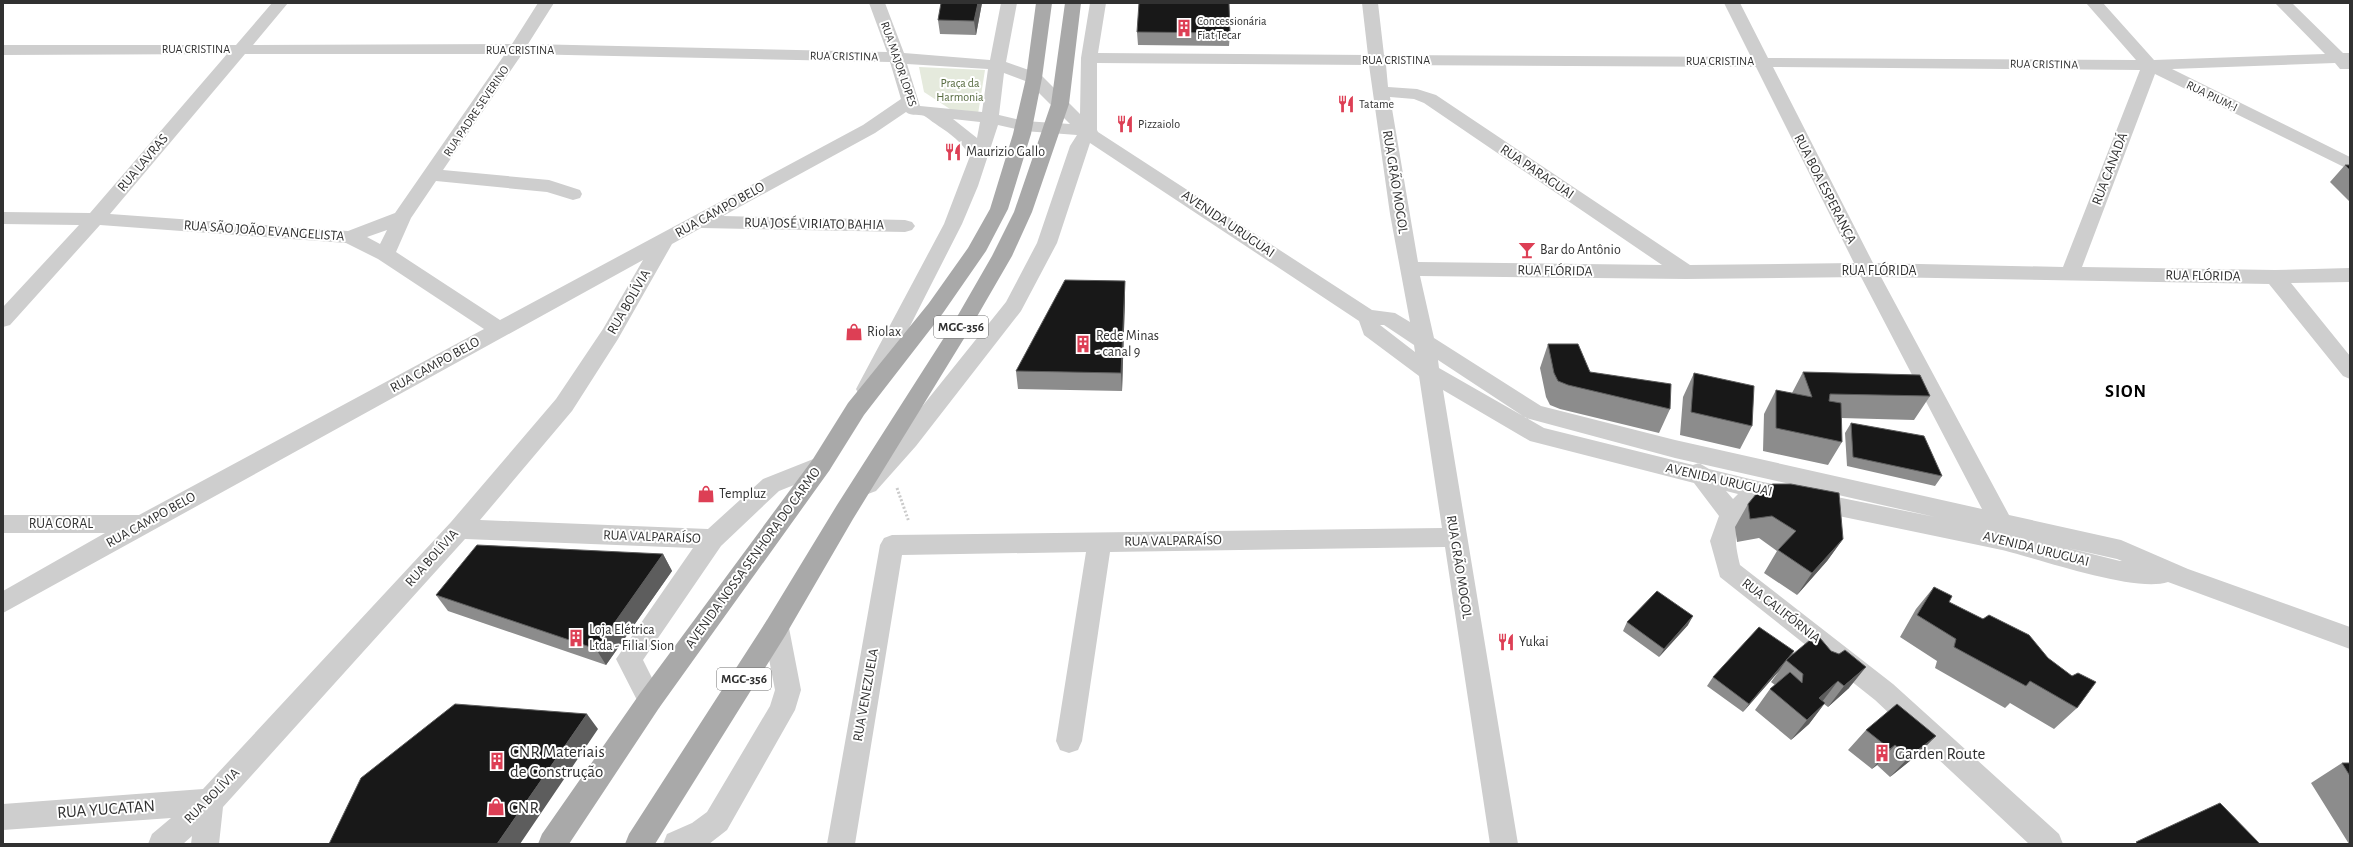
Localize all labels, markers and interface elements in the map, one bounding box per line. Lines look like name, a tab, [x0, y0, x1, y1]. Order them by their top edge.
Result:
place label: Concessionária Fiat Tecar	[1197, 15, 1267, 41]
building icon: Concessionária Fiat Tecar	[1174, 18, 1194, 38]
street label: RUA MAJOR LOPES	[879, 20, 919, 108]
street label: RUA CRISTINA	[162, 43, 230, 55]
street label: RUA CRISTINA	[486, 44, 554, 56]
street label: RUA CRISTINA	[810, 49, 878, 63]
street label: RUA CRISTINA	[1362, 54, 1430, 66]
street label: RUA CRISTINA	[1686, 55, 1754, 67]
street label: RUA CRISTINA	[2010, 57, 2078, 71]
street label: RUA PADRE SEVERINO	[441, 63, 511, 159]
park label: Praça da Harmonia	[936, 77, 984, 103]
street label: RUA PIUM-I	[2185, 78, 2239, 114]
restaurant icon: Tatame	[1336, 94, 1356, 114]
place label: Tatame	[1359, 98, 1394, 110]
restaurant icon: Pizzaiolo	[1115, 114, 1135, 134]
place label: Pizzaiolo	[1138, 118, 1180, 130]
street label: RUA GRÃO MOGOL	[1380, 129, 1412, 235]
street label: RUA CANADÁ	[2087, 130, 2130, 207]
street label: RUA LAVRAS	[115, 132, 171, 194]
street label: RUA BOA ESPERANÇA	[1791, 132, 1859, 246]
restaurant icon: Maurizio Gallo	[943, 142, 963, 162]
street label: RUA PARAGUAI	[1498, 142, 1576, 202]
place label: Maurizio Gallo	[966, 145, 1045, 159]
street label: RUA CAMPO BELO	[673, 180, 767, 240]
street label: AVENIDA URUGUAI	[1179, 188, 1277, 260]
street label: RUA JOSÉ VIRIATO BAHIA	[744, 213, 884, 232]
street label: RUA SÃO JOÃO EVANGELISTA	[183, 216, 345, 244]
bar icon: Bar do Antônio	[1517, 240, 1537, 260]
place label: Bar do Antônio	[1540, 243, 1621, 257]
street label: RUA FLÓRIDA	[1517, 260, 1593, 279]
street label: RUA FLÓRIDA	[1841, 261, 1917, 278]
street label: RUA FLÓRIDA	[2165, 265, 2241, 284]
street label: RUA BOLÍVIA	[602, 266, 653, 337]
road number: MGC-356	[934, 316, 988, 338]
shop icon: Riolax	[844, 322, 864, 342]
place label: Riolax	[867, 325, 901, 339]
place label: Rede Minas - canal 9	[1096, 329, 1159, 359]
building icon: Rede Minas - canal 9	[1073, 334, 1093, 354]
street label: RUA CAMPO BELO	[388, 335, 482, 395]
district label: SION	[2105, 383, 2147, 401]
street label: AVENIDA URUGUAI	[1664, 461, 1774, 499]
street label: AVENIDA NOSSA SENHORA DO CARMO	[683, 465, 823, 651]
shop icon: Templuz	[696, 484, 716, 504]
place label: Templuz	[719, 487, 766, 501]
street label: RUA CAMPO BELO	[104, 490, 198, 550]
street label: RUA GRÃO MOGOL	[1444, 514, 1476, 620]
street label: RUA CORAL	[29, 517, 93, 531]
street label: RUA BOLÍVIA	[401, 525, 461, 589]
street label: RUA VALPARAÍSO	[603, 525, 701, 546]
street label: AVENIDA URUGUAI	[1982, 529, 2090, 569]
street label: RUA VALPARAÍSO	[1124, 530, 1222, 549]
street label: RUA CALIFÓRNIA	[1739, 574, 1825, 646]
place label: Loja Elétrica Ltda - Filial Sion	[589, 623, 674, 653]
building icon: Loja Elétrica Ltda - Filial Sion	[566, 628, 586, 648]
restaurant icon: Yukai	[1496, 632, 1516, 652]
place label: Yukai	[1519, 635, 1549, 649]
street label: RUA VENEZUELA	[851, 647, 881, 743]
road number: MGC-356	[717, 668, 771, 690]
place label: CNR Materiais de Construção	[510, 743, 605, 780]
building icon: Garden Route	[1872, 743, 1892, 763]
place label: Garden Route	[1895, 745, 1985, 762]
building icon: CNR Materiais de Construção	[487, 751, 507, 771]
street label: RUA BOLÍVIA	[180, 764, 242, 826]
street label: RUA YUCATAN	[56, 797, 156, 821]
shop icon: CNR	[486, 797, 506, 817]
place label: CNR	[509, 799, 539, 816]

